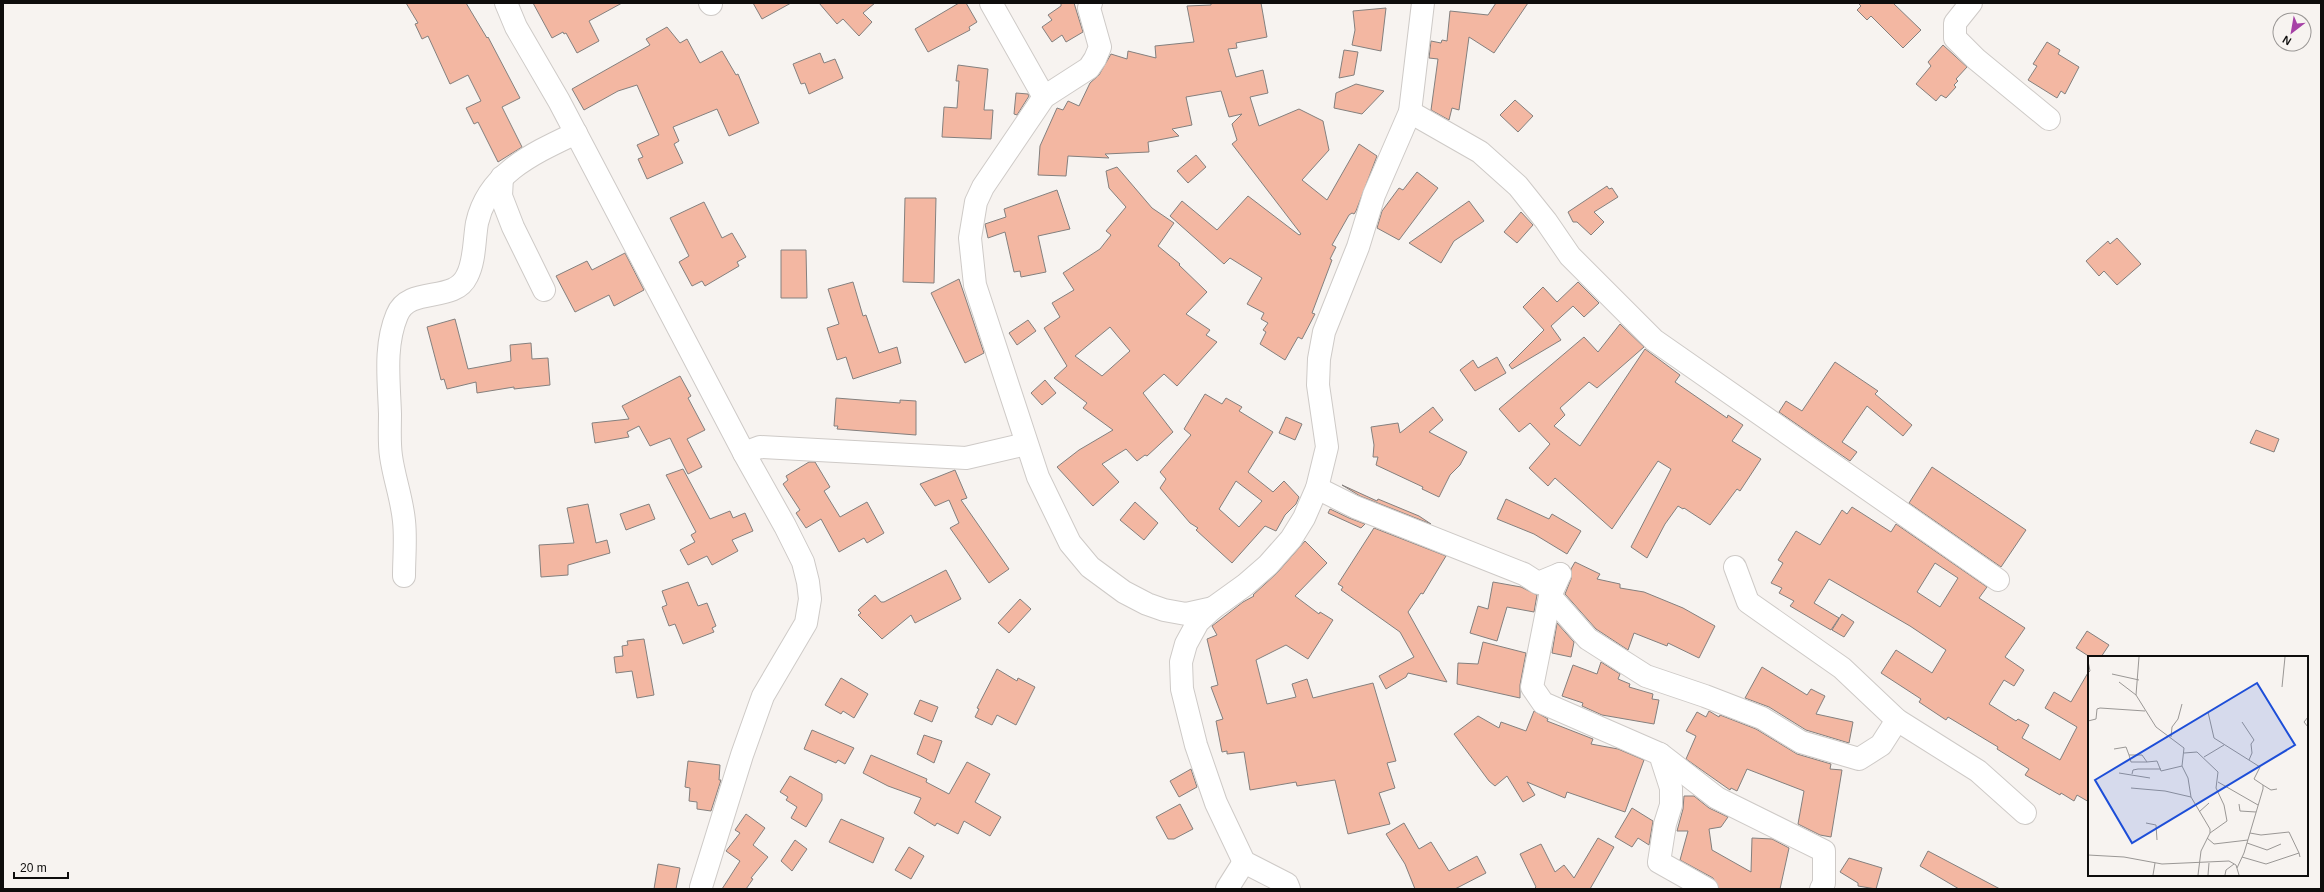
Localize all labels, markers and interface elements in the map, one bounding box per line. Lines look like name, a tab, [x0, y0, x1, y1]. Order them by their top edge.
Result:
north arrow	[2272, 12, 2312, 52]
text: N	[2280, 33, 2293, 48]
inset map	[2088, 656, 2308, 876]
scale bar	[14, 854, 68, 880]
text: 20 m	[20, 861, 47, 875]

